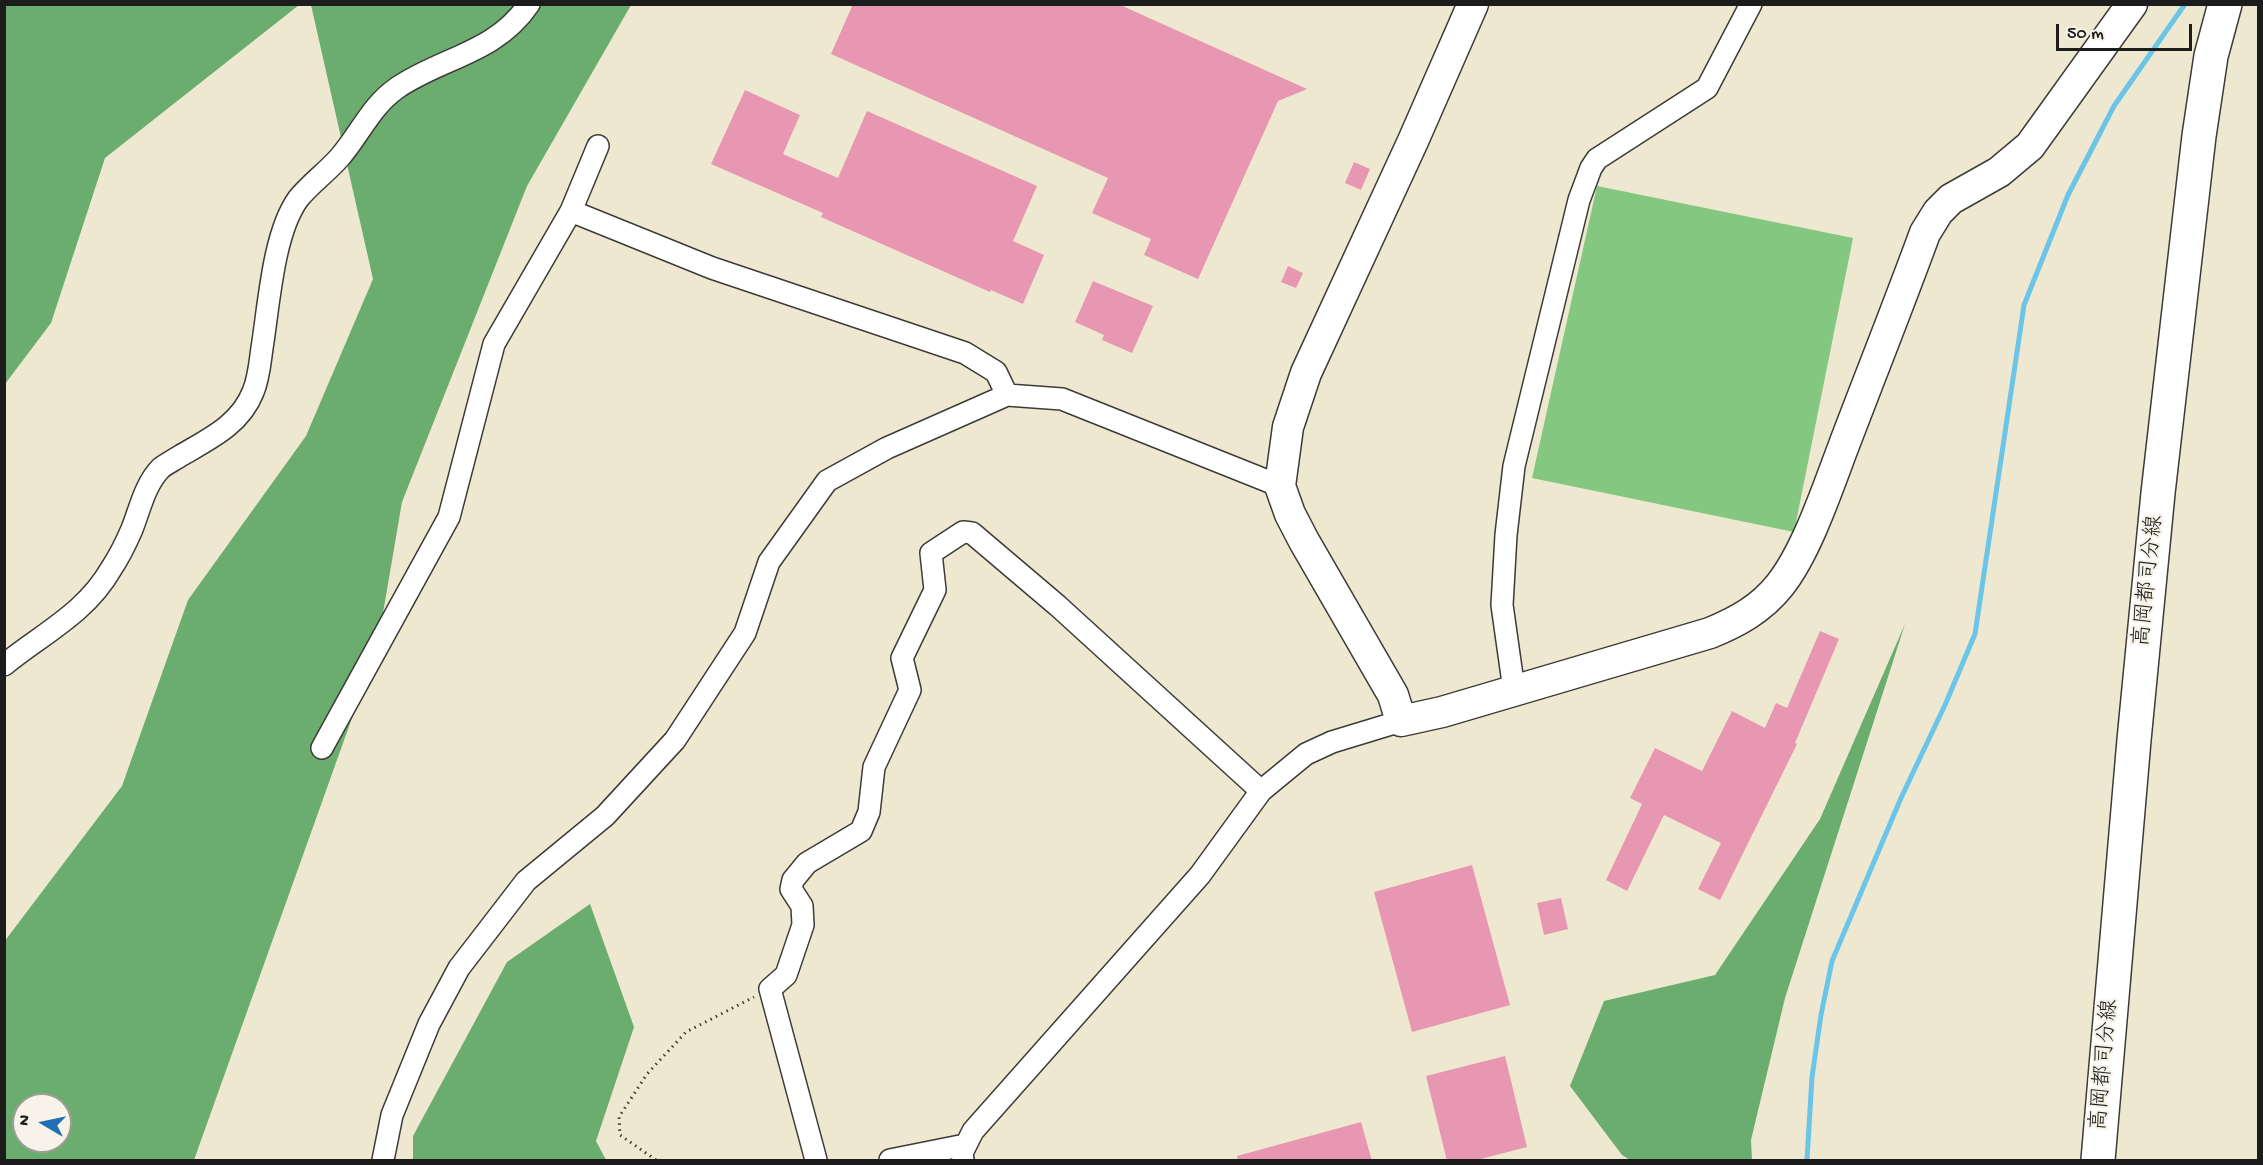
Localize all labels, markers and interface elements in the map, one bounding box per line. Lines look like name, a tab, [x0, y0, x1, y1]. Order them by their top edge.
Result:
scale bar	[2059, 12, 2196, 50]
text: 50 m	[2067, 24, 2104, 45]
street label: 高岡都司分線	[2130, 514, 2170, 648]
street label: 高岡都司分線	[2087, 998, 2125, 1132]
north arrow	[12, 1093, 72, 1153]
text: N	[16, 1114, 36, 1127]

